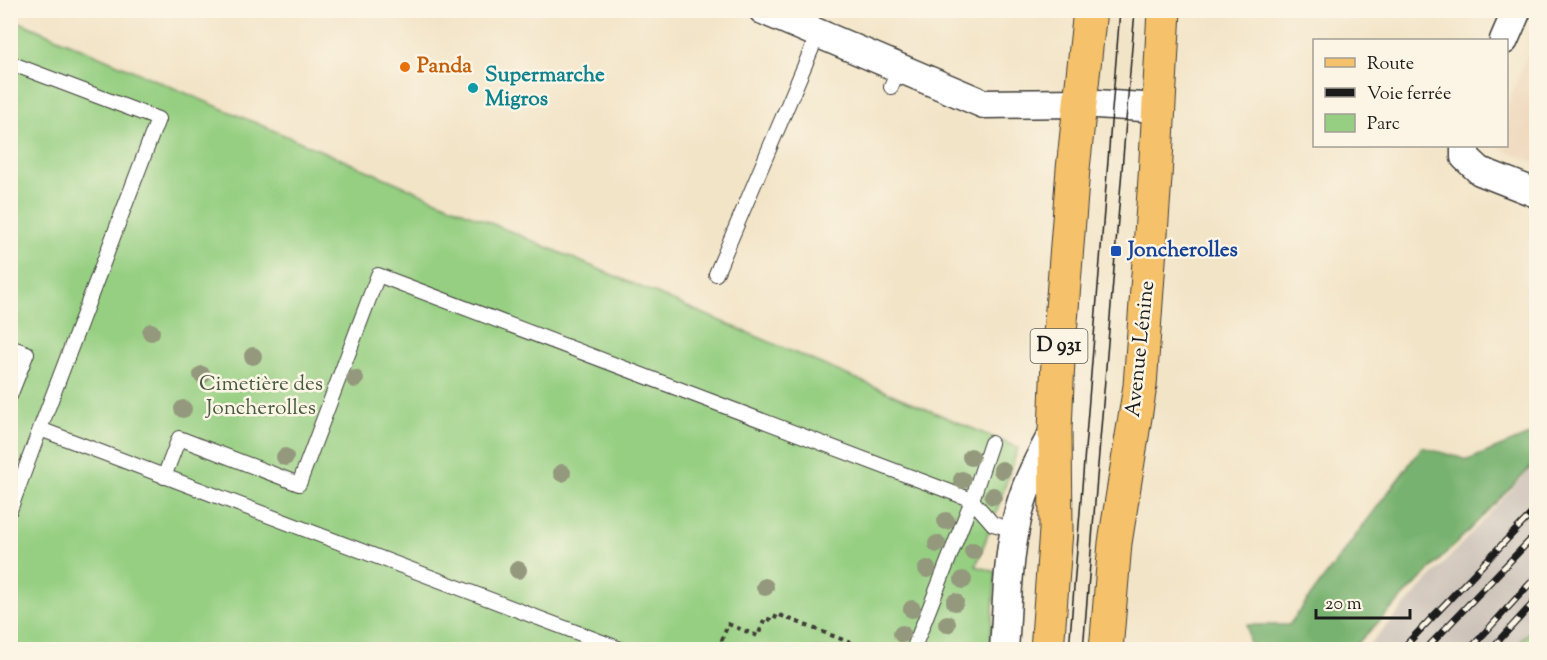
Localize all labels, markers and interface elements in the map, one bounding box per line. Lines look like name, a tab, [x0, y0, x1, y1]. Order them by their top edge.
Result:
legend	[1313, 39, 1508, 147]
place label: Panda	[417, 52, 472, 82]
text: Route	[1367, 52, 1414, 78]
marker: Panda	[398, 60, 412, 74]
place label: Supermarche Migros	[485, 61, 605, 115]
marker: Supermarche Migros	[466, 81, 480, 95]
text: Voie ferrée	[1367, 82, 1451, 108]
text: Parc	[1367, 112, 1400, 138]
place label: Joncherolles	[1126, 236, 1238, 266]
marker: Joncherolles	[1109, 244, 1123, 258]
street label: Avenue Lénine	[1119, 279, 1163, 419]
road number: D 931	[1030, 329, 1088, 363]
park label: Cimetière des Joncherolles	[199, 370, 323, 424]
scale bar	[1316, 582, 1410, 620]
text: 20 m	[1325, 592, 1362, 618]

